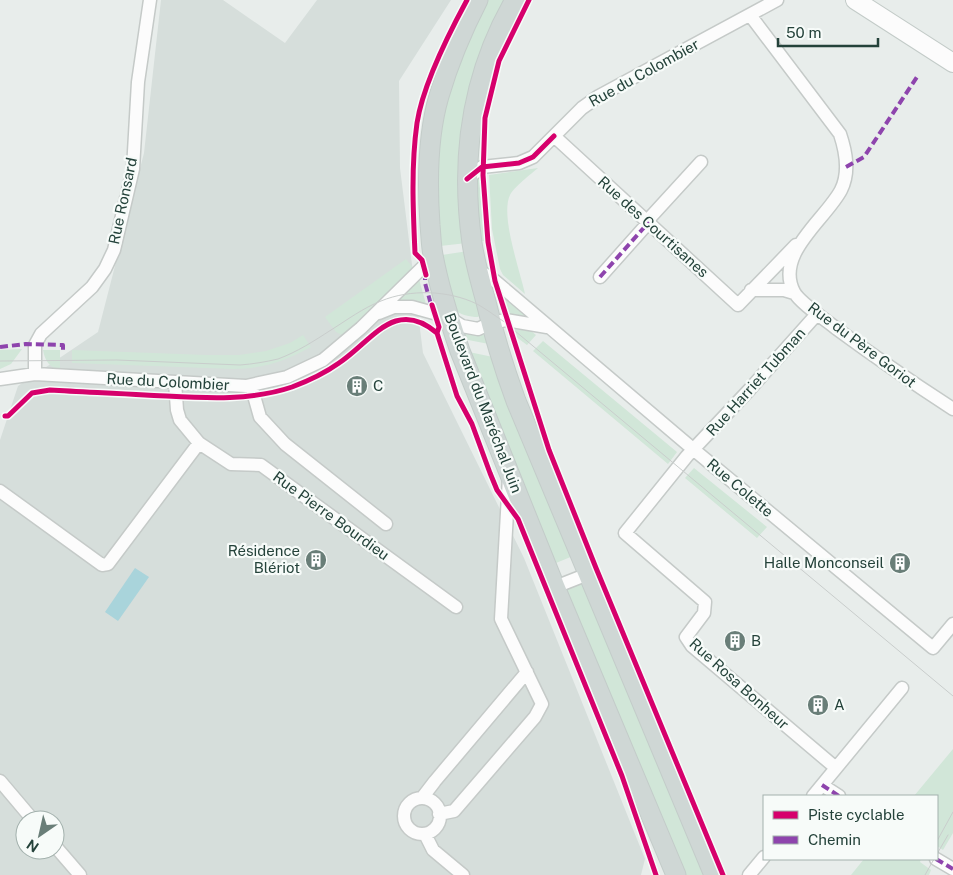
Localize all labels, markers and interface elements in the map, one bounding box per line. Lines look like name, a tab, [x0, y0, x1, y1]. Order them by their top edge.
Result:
scale bar	[778, 15, 878, 47]
text: 50 m	[786, 24, 821, 41]
street label: Rue du Colombier	[586, 35, 702, 110]
street label: Rue Ronsard	[105, 156, 140, 246]
street label: Rue des Courtisanes	[595, 173, 712, 281]
street label: Rue du Père Goriot	[805, 299, 920, 391]
street label: Boulevard du Maréchal Juin	[441, 311, 526, 495]
street label: Rue Harriet Tubman	[703, 324, 809, 439]
street label: Rue du Colombier	[106, 370, 230, 393]
building icon: C	[345, 374, 369, 398]
place label: C	[373, 377, 383, 394]
street label: Rue Colette	[704, 455, 777, 520]
street label: Rue Pierre Bourdieu	[270, 468, 393, 563]
place label: Résidence Blériot	[228, 542, 300, 576]
building icon: Résidence Blériot	[304, 548, 328, 572]
building icon: Halle Monconseil	[888, 551, 912, 575]
place label: Halle Monconseil	[764, 554, 884, 571]
building icon: B	[723, 629, 747, 653]
place label: B	[751, 632, 761, 649]
street label: Rue Rosa Bonheur	[686, 635, 793, 733]
building icon: A	[806, 693, 830, 717]
place label: A	[834, 696, 845, 713]
legend	[763, 795, 938, 860]
text: Piste cyclable	[808, 806, 905, 823]
north arrow	[15, 810, 65, 860]
text: Chemin	[808, 831, 861, 848]
text: N	[24, 836, 42, 855]

